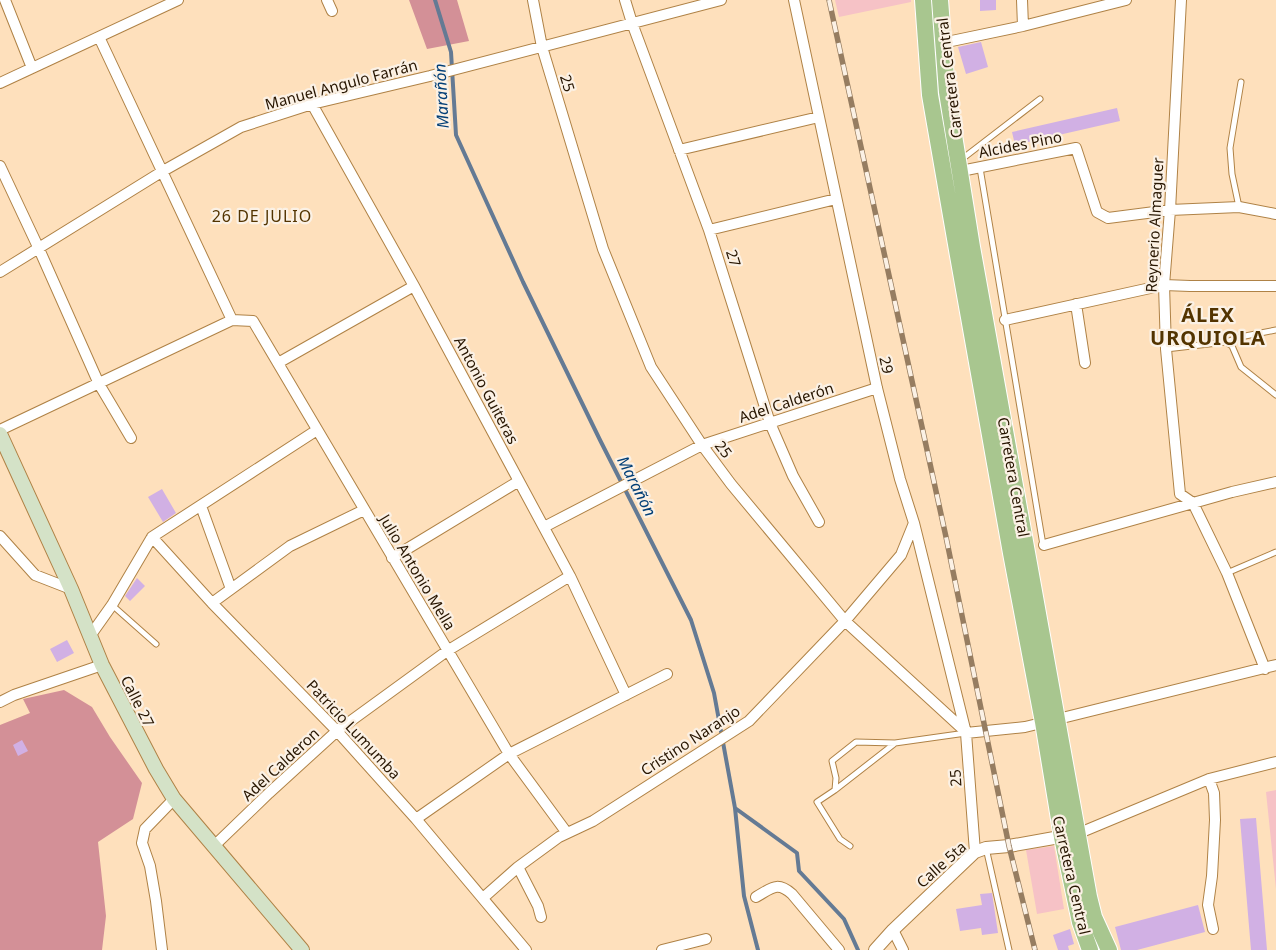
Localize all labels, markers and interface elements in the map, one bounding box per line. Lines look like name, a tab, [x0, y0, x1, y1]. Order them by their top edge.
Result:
street label: Carretera Central	[932, 17, 966, 139]
street label: Manuel Angulo Farrán	[263, 54, 419, 114]
water label: Marañón	[428, 63, 454, 129]
street label: 25	[556, 72, 580, 94]
street label: Alcides Pino	[977, 126, 1063, 162]
street label: Reynerio Almaguer	[1140, 157, 1168, 293]
district label: 26 DE JULIO	[212, 205, 312, 227]
street label: 27	[722, 247, 746, 269]
district label: ÁLEX URQUIOLA	[1150, 301, 1266, 351]
street label: Antonio Guiteras	[450, 333, 524, 447]
street label: 29	[875, 355, 899, 375]
street label: Adel Calderón	[736, 377, 836, 427]
street label: Carretera Central	[994, 416, 1034, 538]
street label: 25	[711, 436, 737, 462]
water label: Marañón	[612, 452, 662, 520]
street label: Julio Antonio Mella	[374, 509, 461, 634]
street label: Calle 27	[117, 672, 159, 730]
street label: Patricio Lumumba	[303, 675, 405, 783]
street label: Cristino Naranjo	[636, 700, 744, 780]
street label: Adel Calderon	[237, 723, 323, 805]
street label: 25	[944, 769, 966, 787]
street label: Carretera Central	[1049, 814, 1095, 936]
street label: Calle 5ta	[912, 836, 970, 892]

